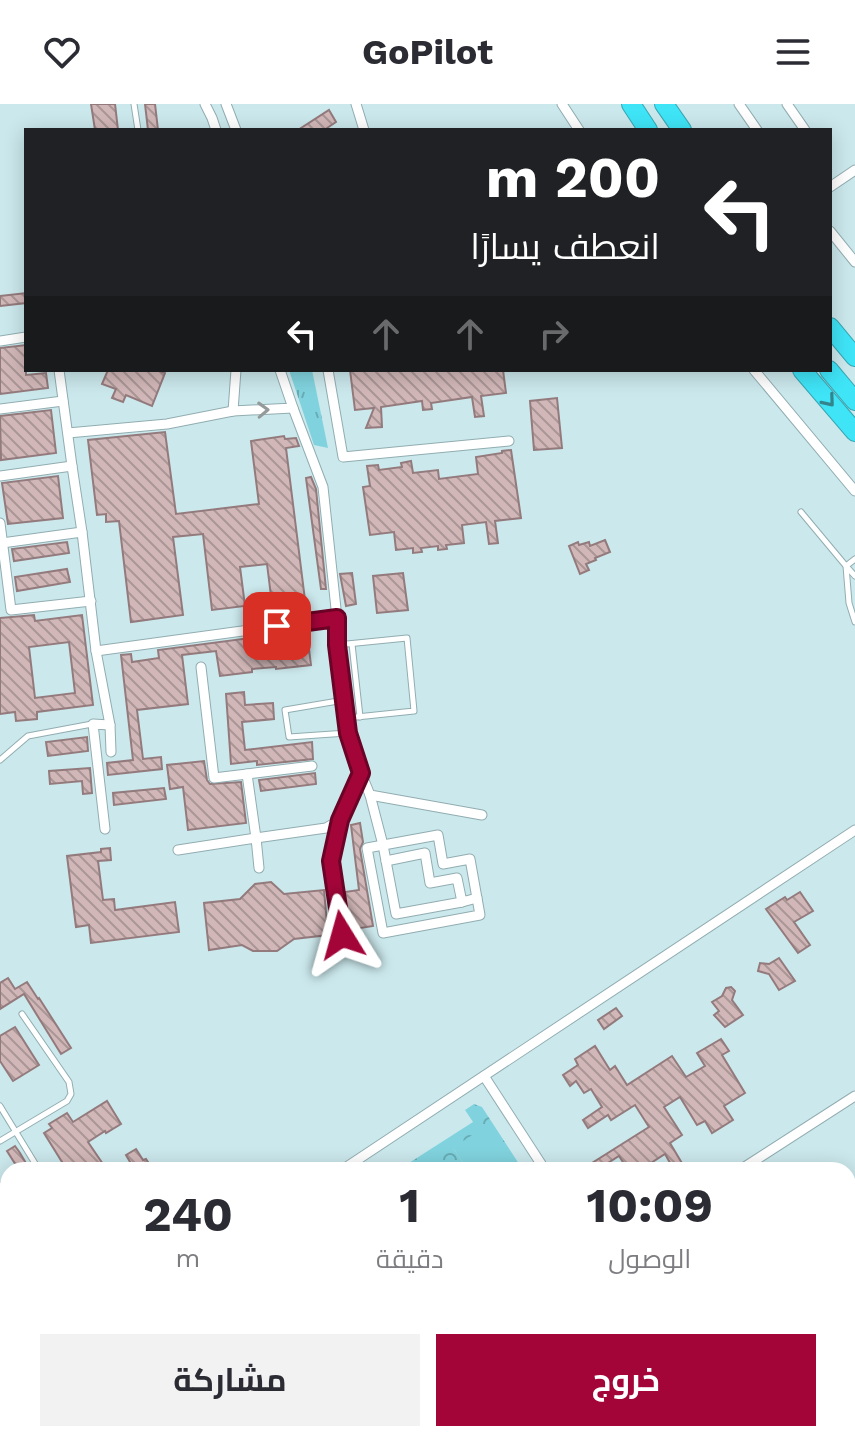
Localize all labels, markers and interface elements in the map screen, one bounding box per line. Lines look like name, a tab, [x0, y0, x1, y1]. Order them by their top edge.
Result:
icon: heart	[40, 30, 84, 74]
icon: menu	[771, 30, 815, 74]
text: GoPilot	[362, 31, 493, 73]
text: 200 m	[486, 145, 660, 211]
icon: left	[688, 160, 792, 264]
text: انعطف يسارًا	[470, 226, 660, 268]
icon: left	[280, 312, 324, 356]
icon: ahead	[364, 312, 408, 356]
icon: ahead	[448, 312, 492, 356]
icon: right	[532, 312, 576, 356]
one-way arrow	[819, 392, 834, 406]
one-way arrow	[257, 401, 270, 418]
pin	[243, 592, 311, 660]
icon: arrive	[255, 604, 299, 648]
position arrow	[300, 893, 384, 977]
text: 1	[399, 1177, 420, 1234]
text: 10:09	[586, 1177, 713, 1234]
text: 240	[143, 1186, 233, 1243]
text: m	[176, 1243, 200, 1273]
text: دقيقة	[376, 1244, 444, 1274]
text: الوصول	[608, 1244, 691, 1274]
button: مشاركة	[40, 1334, 420, 1426]
button: خروج	[436, 1334, 816, 1426]

